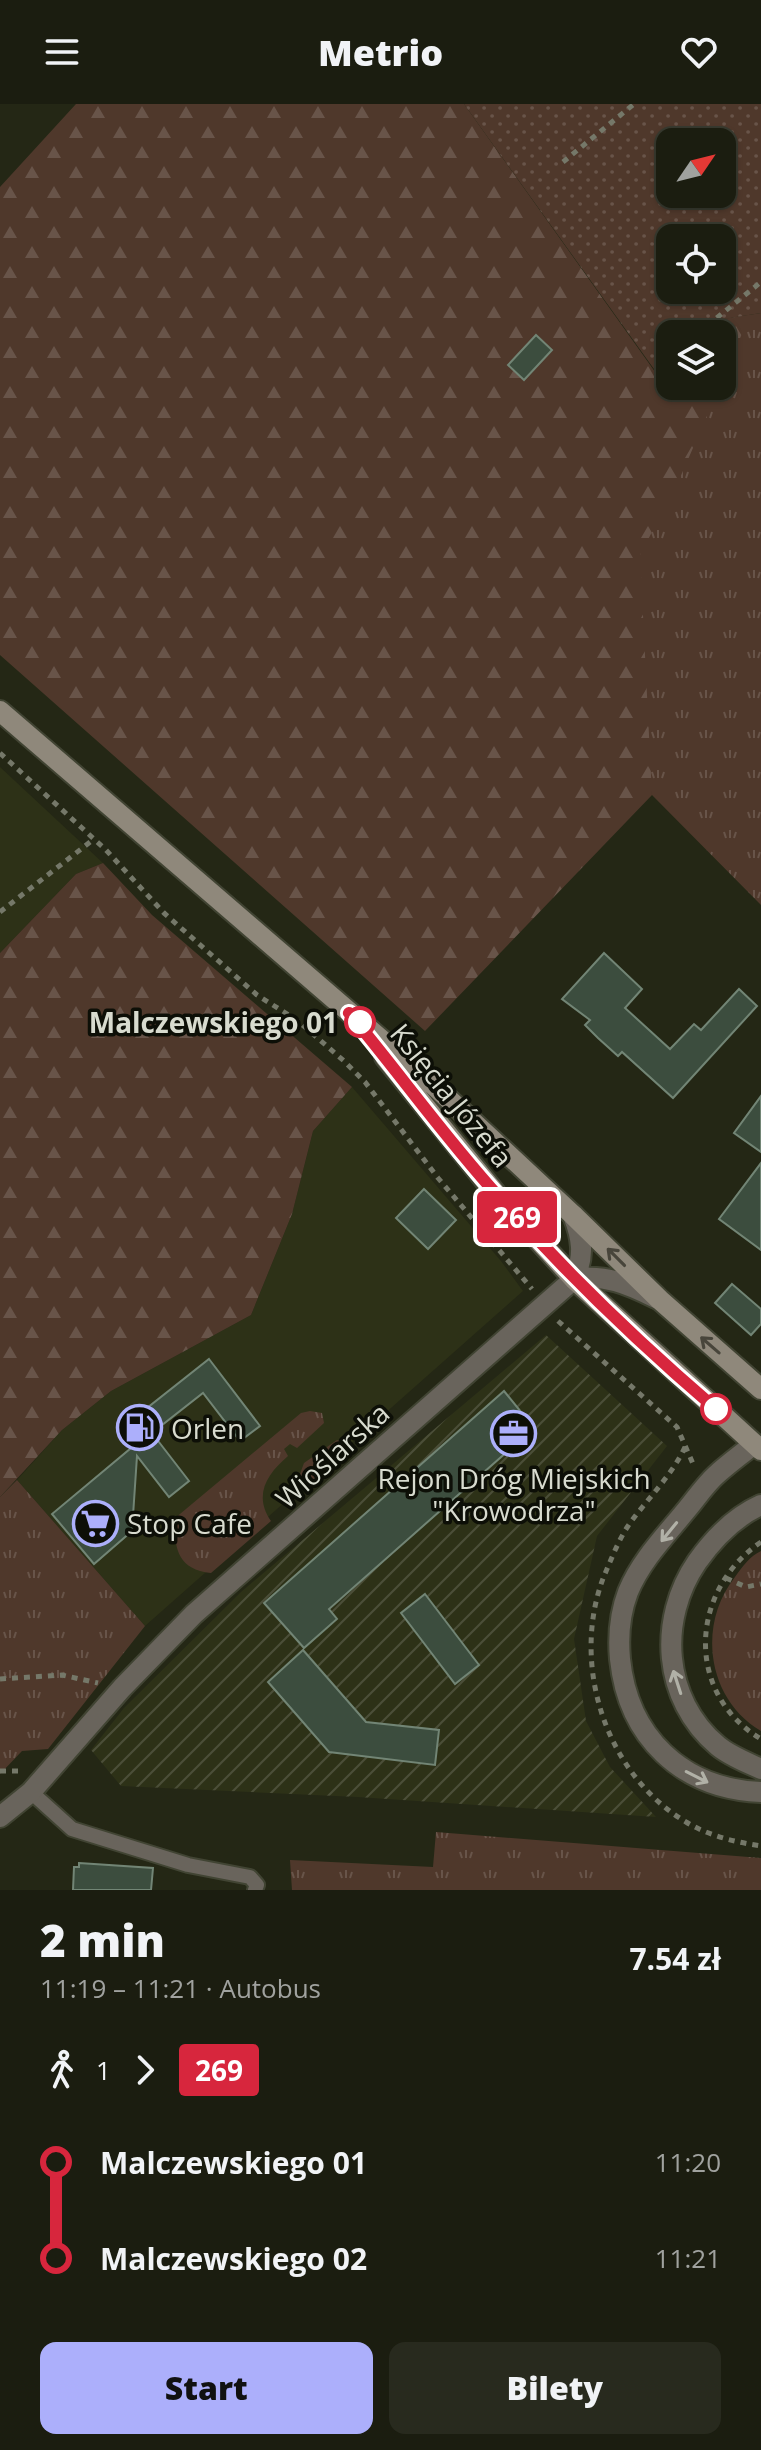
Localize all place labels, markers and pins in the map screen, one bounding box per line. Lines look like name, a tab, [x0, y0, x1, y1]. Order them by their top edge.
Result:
place label: Malczewskiego 01	[89, 1003, 338, 1041]
marker: Malczewskiego 01	[345, 1007, 375, 1037]
unlabelled marker	[701, 1394, 731, 1424]
fuel station icon: Orlen	[116, 1404, 164, 1452]
place label: Orlen	[171, 1409, 244, 1447]
office icon: Rejon Dróg Miejskich "Krowodrza"	[490, 1410, 538, 1458]
place label: Rejon Dróg Miejskich "Krowodrza"	[377, 1459, 651, 1529]
supermarket icon: Stop Cafe	[72, 1499, 120, 1547]
place label: Stop Cafe	[127, 1504, 252, 1542]

